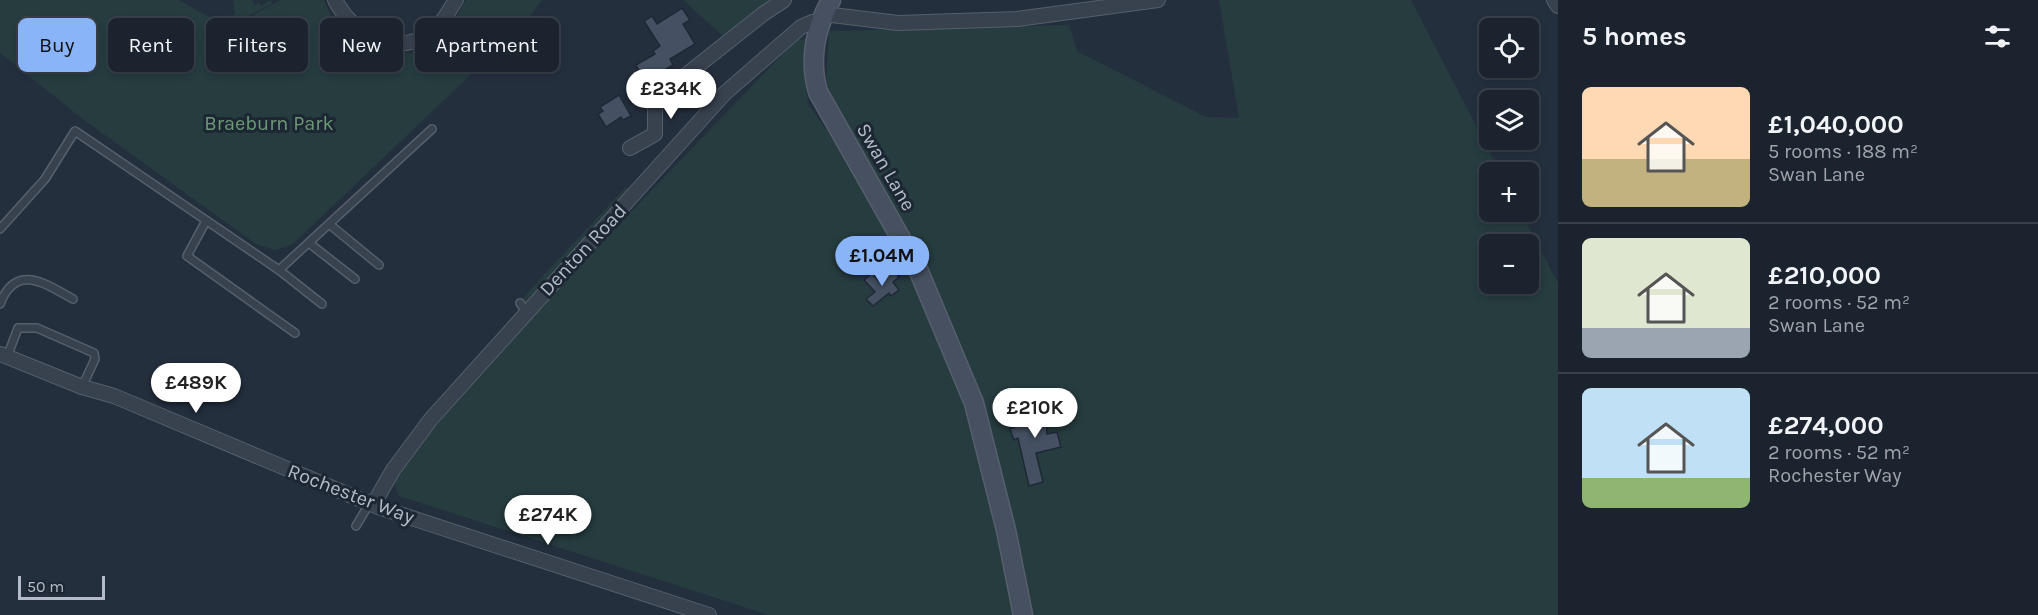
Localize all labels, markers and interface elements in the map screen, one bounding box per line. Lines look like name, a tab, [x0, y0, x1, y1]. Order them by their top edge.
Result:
chip: Buy	[18, 18, 96, 72]
chip: Rent	[108, 18, 194, 72]
chip: Filters	[206, 18, 308, 72]
chip: New	[320, 18, 403, 72]
chip: Apartment	[415, 18, 559, 72]
map controls	[1479, 18, 1539, 294]
button: locate	[1479, 18, 1539, 78]
icon: filters	[1981, 20, 2014, 53]
text: 5 homes	[1582, 21, 1687, 52]
pin: £234K	[629, 69, 713, 120]
text: £234K	[640, 77, 702, 100]
button: layers	[1479, 90, 1539, 150]
text: £1,040,000	[1768, 109, 1904, 140]
icon: home	[1630, 111, 1702, 183]
park label: Braeburn Park	[204, 112, 334, 135]
street label: Swan Lane	[852, 119, 920, 215]
text: 5 rooms · 188 m²	[1768, 140, 1918, 163]
button: +	[1479, 162, 1539, 222]
text: Swan Lane	[1768, 163, 1865, 186]
street label: Denton Road	[535, 199, 631, 301]
button: −	[1479, 234, 1539, 294]
pin: £1.04M	[833, 236, 931, 287]
text: £1.04M	[849, 244, 915, 267]
text: £210,000	[1768, 260, 1881, 291]
icon: home	[1630, 262, 1702, 334]
text: 2 rooms · 52 m²	[1768, 291, 1910, 314]
text: Swan Lane	[1768, 314, 1865, 337]
pin: £489K	[154, 363, 238, 414]
text: £489K	[165, 371, 227, 394]
pin: £210K	[993, 388, 1077, 439]
text: £210K	[1007, 396, 1064, 419]
text: £274,000	[1768, 410, 1884, 441]
icon: home	[1630, 412, 1702, 484]
text: 2 rooms · 52 m²	[1768, 441, 1910, 464]
street label: Rochester Way	[284, 459, 418, 529]
text: Rochester Way	[1768, 464, 1902, 487]
pin: £274K	[506, 495, 590, 546]
text: £274K	[518, 503, 578, 526]
scale bar	[18, 573, 105, 600]
text: 50 m	[27, 577, 64, 596]

